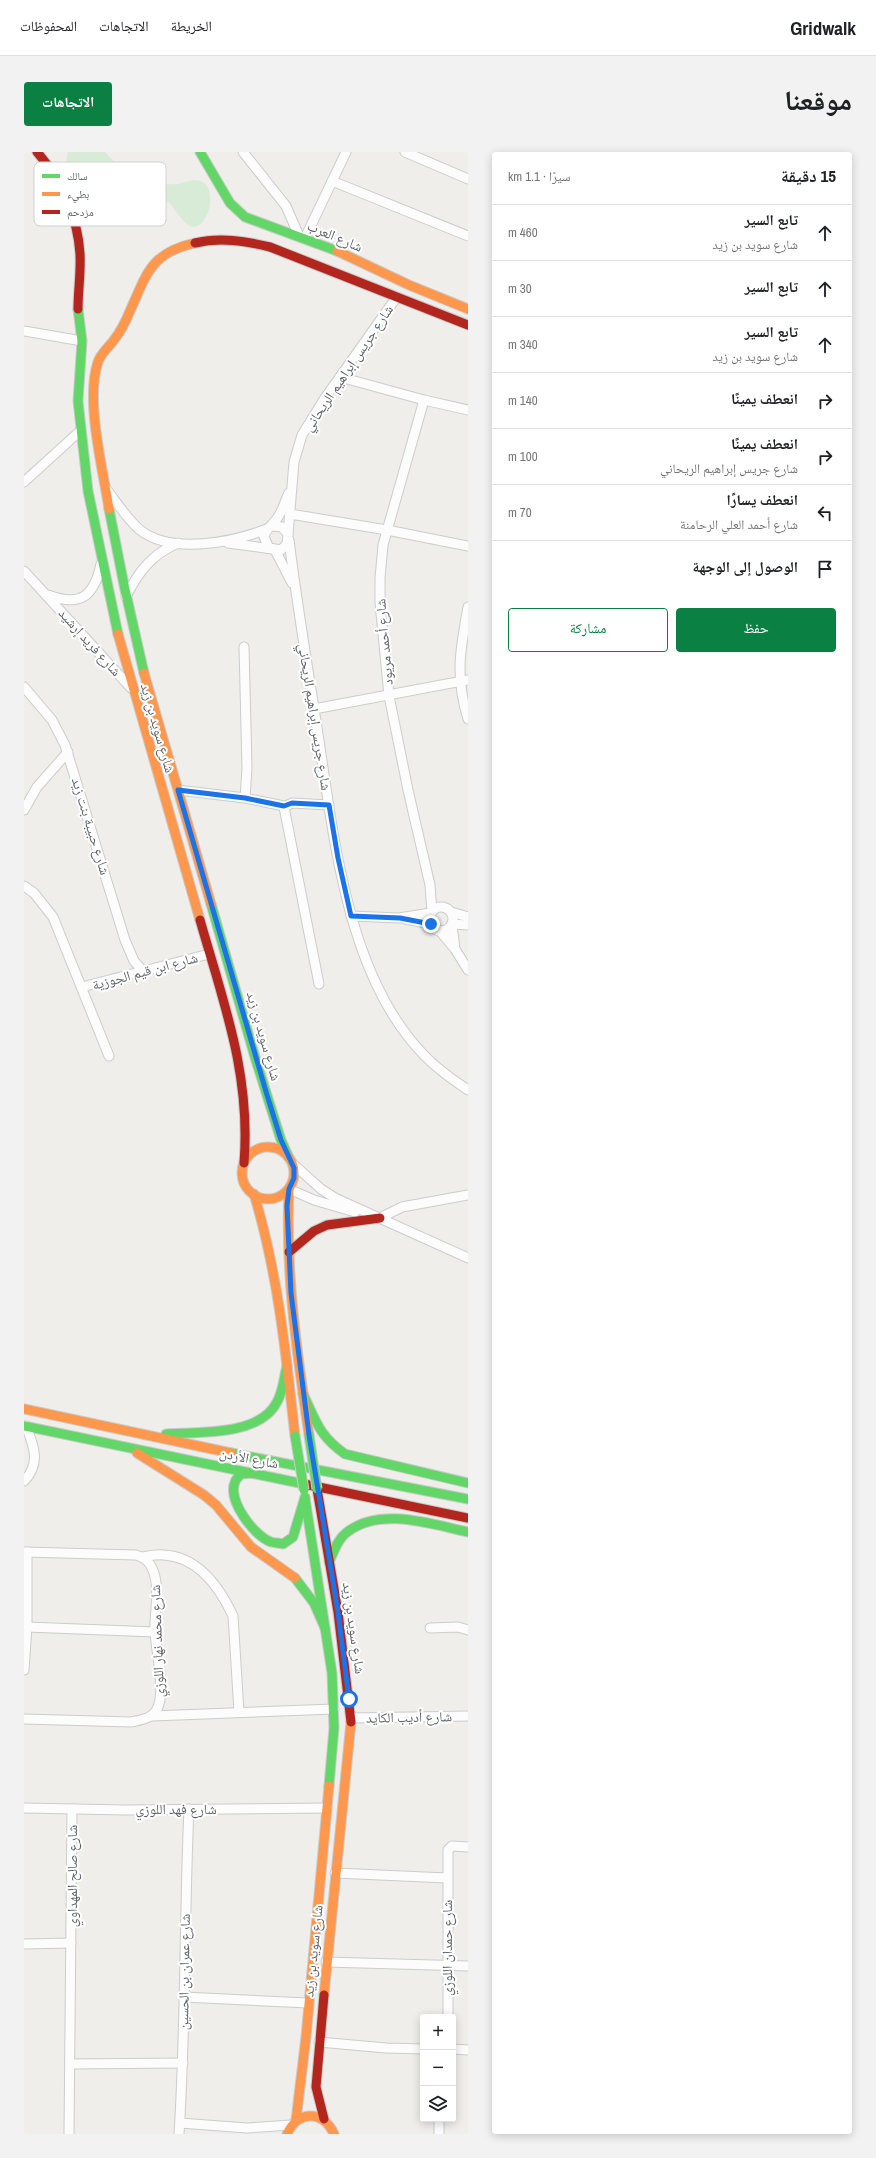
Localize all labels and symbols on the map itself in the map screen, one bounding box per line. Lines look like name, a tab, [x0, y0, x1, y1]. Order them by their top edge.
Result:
legend	[34, 162, 166, 226]
text: سالك	[67, 169, 87, 183]
text: بطيء	[67, 187, 89, 203]
text: مزدحم	[67, 205, 94, 220]
street label: شارع العرب	[304, 216, 365, 257]
street label: شارع جريس إبراهيم الريحاني	[299, 301, 399, 436]
street label: شارع أحمد مريود	[371, 598, 398, 686]
street label: شارع فريد إرشيد	[54, 604, 125, 681]
street label: شارع جريس إبراهيم الريحاني	[292, 642, 336, 792]
street label: شارع سويد بن زيد	[136, 681, 179, 775]
street label: شارع حبيبة بنت زيد	[67, 775, 114, 877]
route end	[422, 915, 440, 933]
street label: شارع ابن قيم الجوزية	[90, 948, 200, 995]
street label: شارع سويد بن زيد	[242, 989, 285, 1083]
street label: شارع الأردن	[218, 1443, 280, 1474]
street label: شارع سويد بن زيد	[338, 1581, 369, 1675]
street label: شارع محمد نهار اللوزي	[146, 1584, 171, 1698]
route start	[340, 1690, 358, 1708]
street label: شارع أديب الكايد	[366, 1707, 452, 1728]
street label: شارع فهد اللوزي	[135, 1800, 217, 1821]
street label: شارع صالح المهداوي	[63, 1825, 84, 1927]
street label: شارع حمدان اللوزي	[438, 1900, 459, 1996]
street label: شارع سويد بن زيد	[299, 1904, 328, 1998]
street label: شارع عمران بن الحسين	[174, 1914, 195, 2030]

